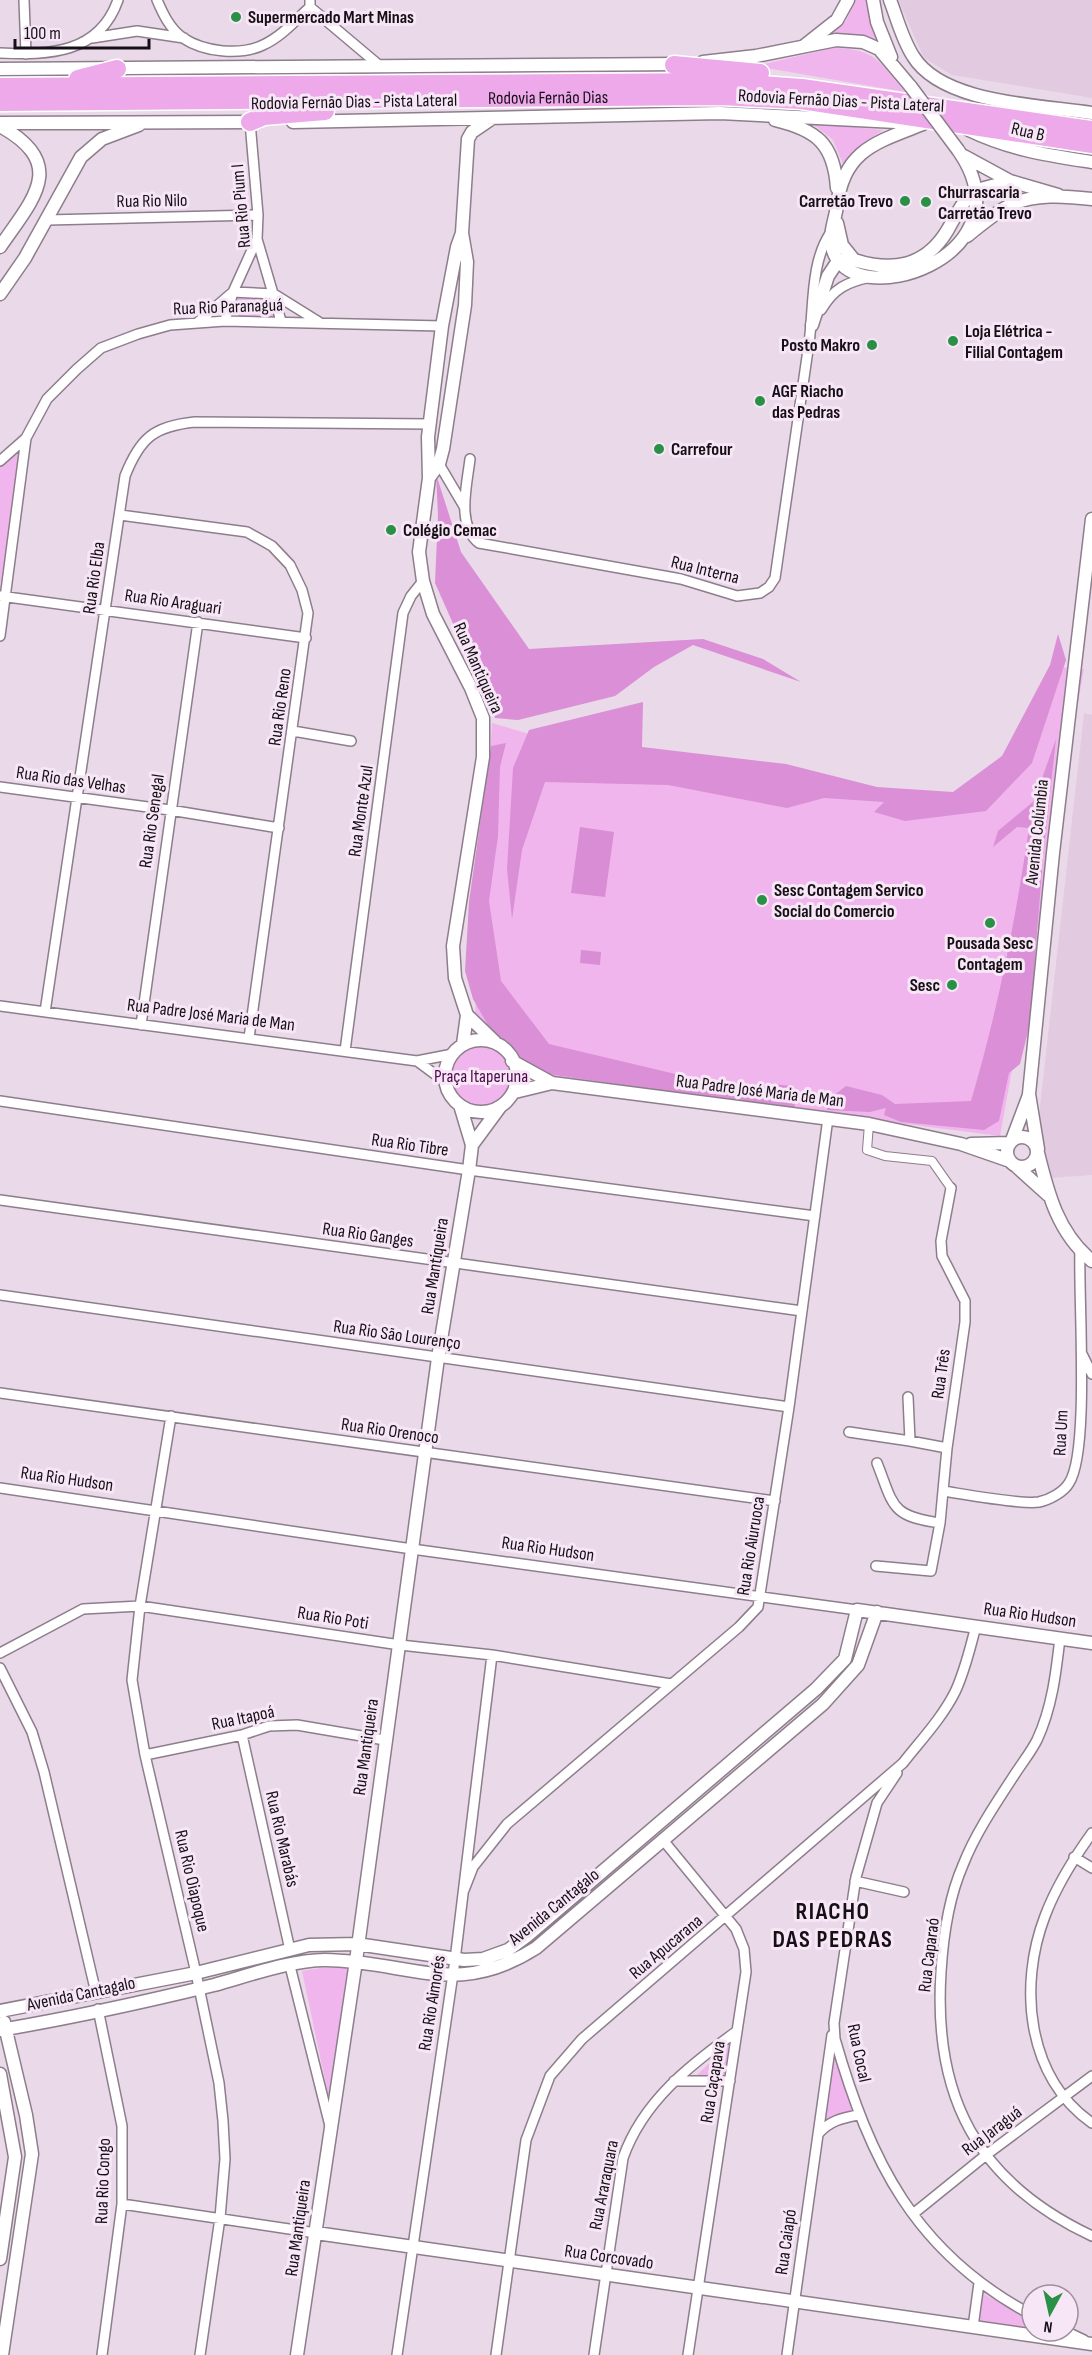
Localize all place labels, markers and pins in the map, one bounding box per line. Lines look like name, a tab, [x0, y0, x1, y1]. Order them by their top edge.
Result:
place label: Supermercado Mart Minas	[248, 7, 414, 28]
marker: Supermercado Mart Minas	[229, 10, 243, 24]
place label: Churrascaria Carretão Trevo	[938, 182, 1032, 224]
place label: Carretão Trevo	[799, 191, 893, 212]
marker: Carretão Trevo	[898, 194, 912, 208]
marker: Churrascaria Carretão Trevo	[919, 195, 933, 209]
place label: Loja Elétrica - Filial Contagem	[965, 321, 1063, 363]
marker: Loja Elétrica - Filial Contagem	[946, 334, 960, 348]
place label: Posto Makro	[781, 335, 860, 356]
marker: Posto Makro	[865, 338, 879, 352]
place label: AGF Riacho das Pedras	[771, 381, 844, 423]
marker: AGF Riacho das Pedras	[753, 394, 767, 408]
place label: Carrefour	[671, 439, 733, 460]
marker: Carrefour	[652, 442, 666, 456]
place label: Colégio Cemac	[403, 520, 497, 541]
marker: Colégio Cemac	[384, 523, 398, 537]
place label: Sesc Contagem Servico Social do Comercio	[774, 880, 924, 922]
marker: Sesc Contagem Servico Social do Comercio	[755, 893, 769, 907]
marker: Pousada Sesc Contagem	[983, 916, 997, 930]
place label: Pousada Sesc Contagem	[947, 933, 1033, 975]
place label: Sesc	[910, 975, 940, 996]
marker: Sesc	[945, 978, 959, 992]

